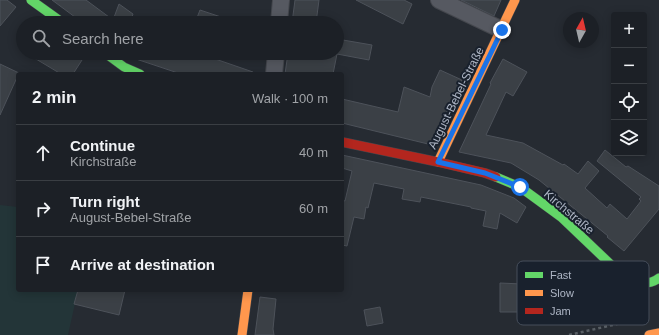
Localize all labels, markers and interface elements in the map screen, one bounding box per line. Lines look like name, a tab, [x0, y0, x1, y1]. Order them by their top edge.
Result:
north arrow	[563, 12, 599, 48]
map controls	[611, 12, 647, 156]
button: +	[611, 12, 647, 48]
search box	[16, 16, 344, 60]
route end	[493, 21, 511, 39]
icon: search	[30, 27, 52, 49]
text: Search here	[62, 30, 144, 47]
street label: August-Bebel-Straße	[425, 44, 487, 151]
button: −	[611, 48, 647, 84]
button: locate	[611, 84, 647, 120]
text: 2 min	[32, 88, 76, 107]
text: Walk · 100 m	[252, 91, 328, 106]
button: layers	[611, 120, 647, 156]
text: Continue	[70, 137, 135, 154]
icon: ahead	[32, 142, 54, 164]
text: 40 m	[299, 145, 328, 160]
text: Kirchstraße	[70, 154, 136, 169]
route start	[511, 178, 529, 196]
street label: Kirchstraße	[541, 187, 597, 237]
text: Turn right	[70, 193, 140, 210]
icon: right	[32, 198, 54, 220]
text: 60 m	[299, 201, 328, 216]
text: August-Bebel-Straße	[70, 210, 191, 225]
icon: arrive	[32, 254, 54, 276]
text: Arrive at destination	[70, 256, 215, 273]
legend	[517, 261, 649, 325]
text: Fast	[550, 269, 571, 281]
text: Slow	[550, 287, 574, 299]
text: Jam	[550, 305, 571, 317]

